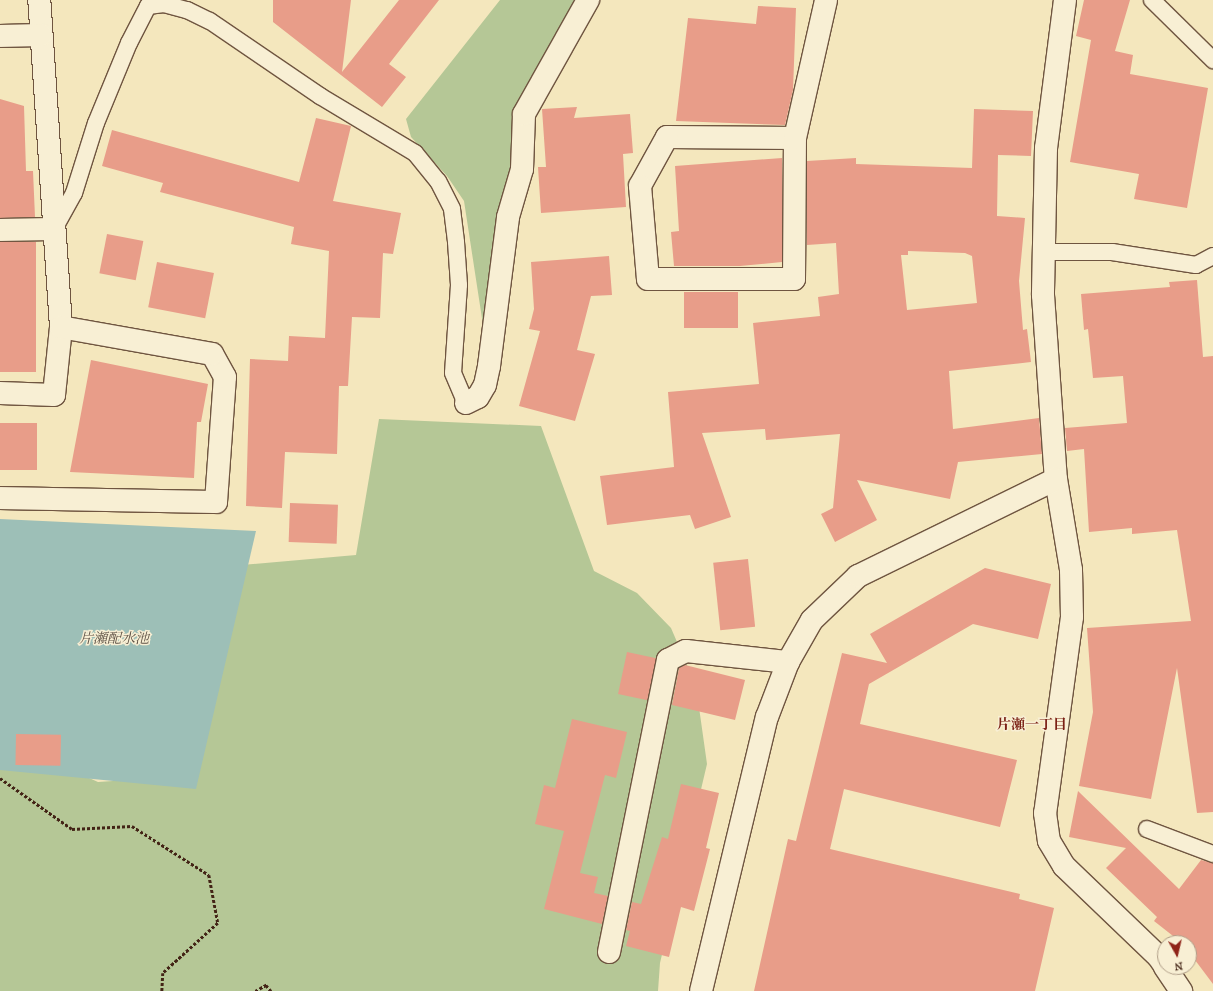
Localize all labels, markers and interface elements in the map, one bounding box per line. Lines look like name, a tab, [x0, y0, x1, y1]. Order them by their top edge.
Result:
water label: 片瀬配水池	[79, 631, 149, 647]
district label: 片瀬一丁目	[997, 717, 1067, 733]
north arrow	[1157, 935, 1197, 975]
text: N	[1174, 959, 1184, 973]

